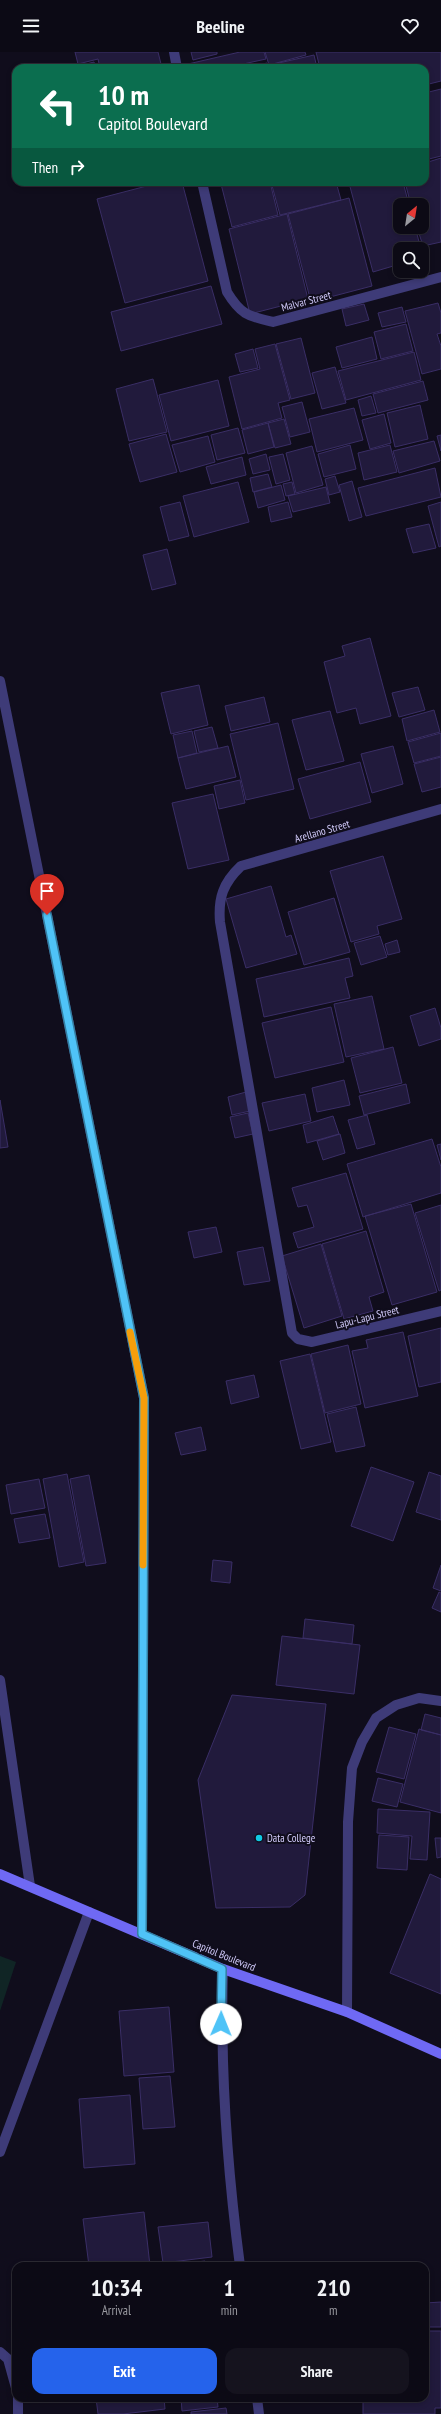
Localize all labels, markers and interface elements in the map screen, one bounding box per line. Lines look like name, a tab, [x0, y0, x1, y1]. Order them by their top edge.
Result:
icon: menu	[20, 15, 42, 37]
text: Beeline	[196, 15, 245, 38]
icon: heart	[399, 15, 421, 37]
text: 10 m	[98, 76, 149, 113]
icon: left	[32, 80, 84, 132]
text: Capitol Boulevard	[98, 112, 208, 135]
icon: right	[66, 156, 88, 178]
text: Then	[32, 158, 58, 177]
north arrow	[393, 198, 429, 234]
map controls	[393, 198, 429, 278]
button: search	[393, 242, 429, 278]
street label: Malvar Street	[280, 288, 332, 314]
street label: Arellano Street	[293, 816, 351, 846]
pin	[30, 874, 64, 915]
icon: arrive	[36, 880, 58, 902]
street label: Lapu-Lapu Street	[334, 1302, 400, 1332]
place label: Data College	[267, 1831, 316, 1845]
marker: Data College	[254, 1833, 264, 1843]
street label: Capitol Boulevard	[190, 1936, 258, 1974]
position arrow	[200, 2003, 242, 2045]
text: 10:34	[90, 2272, 142, 2303]
text: 1	[223, 2272, 235, 2303]
text: 210	[316, 2272, 351, 2303]
text: Arrival	[102, 2302, 131, 2319]
text: min	[221, 2302, 238, 2319]
text: m	[329, 2302, 338, 2319]
button: Exit	[32, 2348, 217, 2394]
button: Share	[225, 2348, 409, 2394]

